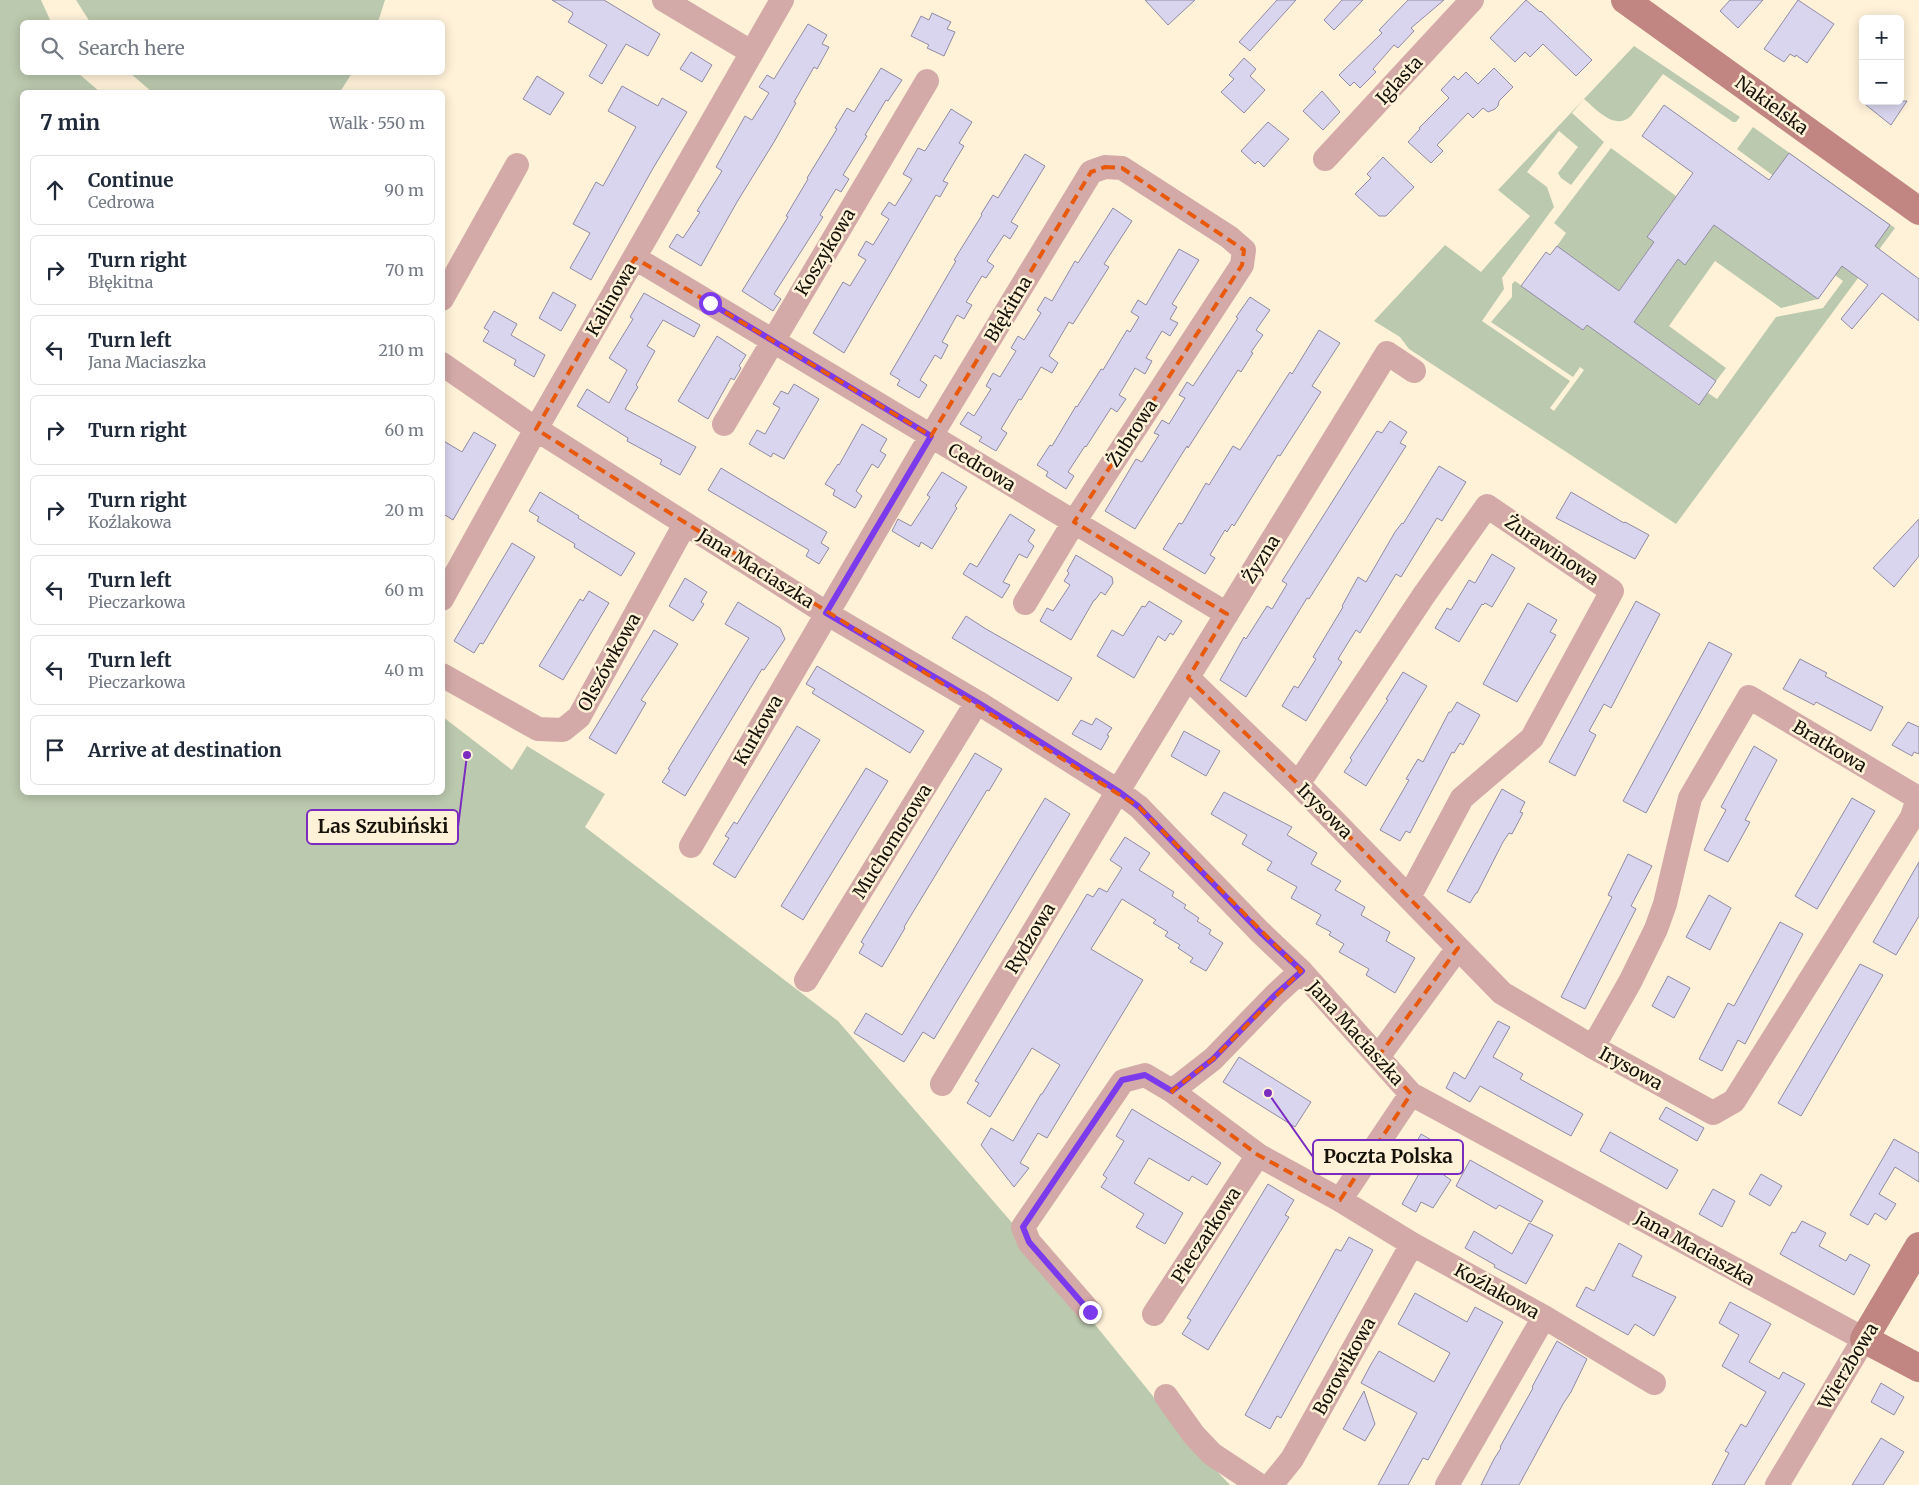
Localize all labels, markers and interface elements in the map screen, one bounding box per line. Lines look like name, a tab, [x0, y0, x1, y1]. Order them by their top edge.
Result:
map controls	[1859, 15, 1904, 105]
button: +	[1859, 15, 1904, 60]
search box	[20, 20, 445, 75]
icon: search	[38, 34, 66, 62]
text: Search here	[78, 36, 185, 60]
street label: Iglasta	[1371, 51, 1427, 109]
button: −	[1859, 60, 1904, 105]
street label: Nakielska	[1731, 71, 1814, 140]
text: 7 min	[40, 109, 100, 136]
text: Walk · 550 m	[329, 113, 425, 133]
text: Continue	[88, 168, 174, 192]
icon: ahead	[41, 176, 69, 204]
text: 90 m	[384, 180, 424, 200]
text: Cedrowa	[88, 192, 155, 212]
street label: Koszykowa	[790, 204, 860, 300]
text: Turn right	[88, 248, 187, 272]
icon: right	[41, 256, 69, 284]
street label: Kalinowa	[581, 258, 641, 340]
text: 70 m	[385, 260, 424, 280]
street label: Błękitna	[979, 271, 1037, 346]
text: Błękitna	[88, 272, 153, 292]
route start	[699, 292, 722, 315]
text: Turn left	[88, 328, 172, 352]
icon: left	[41, 336, 69, 364]
text: 210 m	[379, 340, 424, 360]
text: Jana Maciaszka	[88, 352, 206, 372]
street label: Żubrowa	[1102, 395, 1162, 471]
icon: right	[41, 416, 69, 444]
text: Turn right	[88, 418, 187, 442]
text: 60 m	[384, 420, 424, 440]
street label: Cedrowa	[944, 438, 1020, 496]
text: Turn right	[88, 488, 187, 512]
icon: right	[41, 496, 69, 524]
text: 20 m	[385, 500, 424, 520]
street label: Żurawinowa	[1501, 510, 1604, 590]
text: Koźlakowa	[88, 512, 172, 532]
street label: Jana Maciaszka	[693, 522, 819, 613]
street label: Żyzna	[1237, 530, 1285, 588]
text: Turn left	[88, 568, 172, 592]
icon: left	[41, 576, 69, 604]
text: 60 m	[384, 580, 424, 600]
text: Pieczarkowa	[88, 592, 186, 612]
street label: Olszówkowa	[573, 609, 646, 715]
text: Turn left	[88, 648, 172, 672]
icon: left	[41, 656, 69, 684]
text: 40 m	[384, 660, 424, 680]
text: Pieczarkowa	[88, 672, 186, 692]
street label: Kurkowa	[729, 690, 788, 769]
street label: Bratkowa	[1789, 715, 1872, 777]
icon: arrive	[41, 736, 69, 764]
text: Arrive at destination	[88, 738, 282, 762]
street label: Irysowa	[1292, 778, 1358, 844]
street label: Muchomorowa	[848, 779, 937, 903]
callout: Las Szubiński	[307, 810, 458, 844]
text: Las Szubiński	[318, 814, 449, 838]
street label: Rydzowa	[1000, 898, 1060, 977]
street label: Jana Maciaszka	[1302, 975, 1409, 1090]
street label: Irysowa	[1595, 1041, 1667, 1095]
callout: Poczta Polska	[1313, 1140, 1463, 1174]
text: Poczta Polska	[1323, 1144, 1453, 1168]
street label: Pieczarkowa	[1166, 1182, 1246, 1287]
street label: Jana Maciaszka	[1630, 1205, 1759, 1291]
street label: Koźlakowa	[1450, 1258, 1544, 1324]
route end	[1079, 1301, 1102, 1324]
street label: Borowikowa	[1308, 1313, 1381, 1419]
street label: Wierzbowa	[1813, 1318, 1883, 1414]

